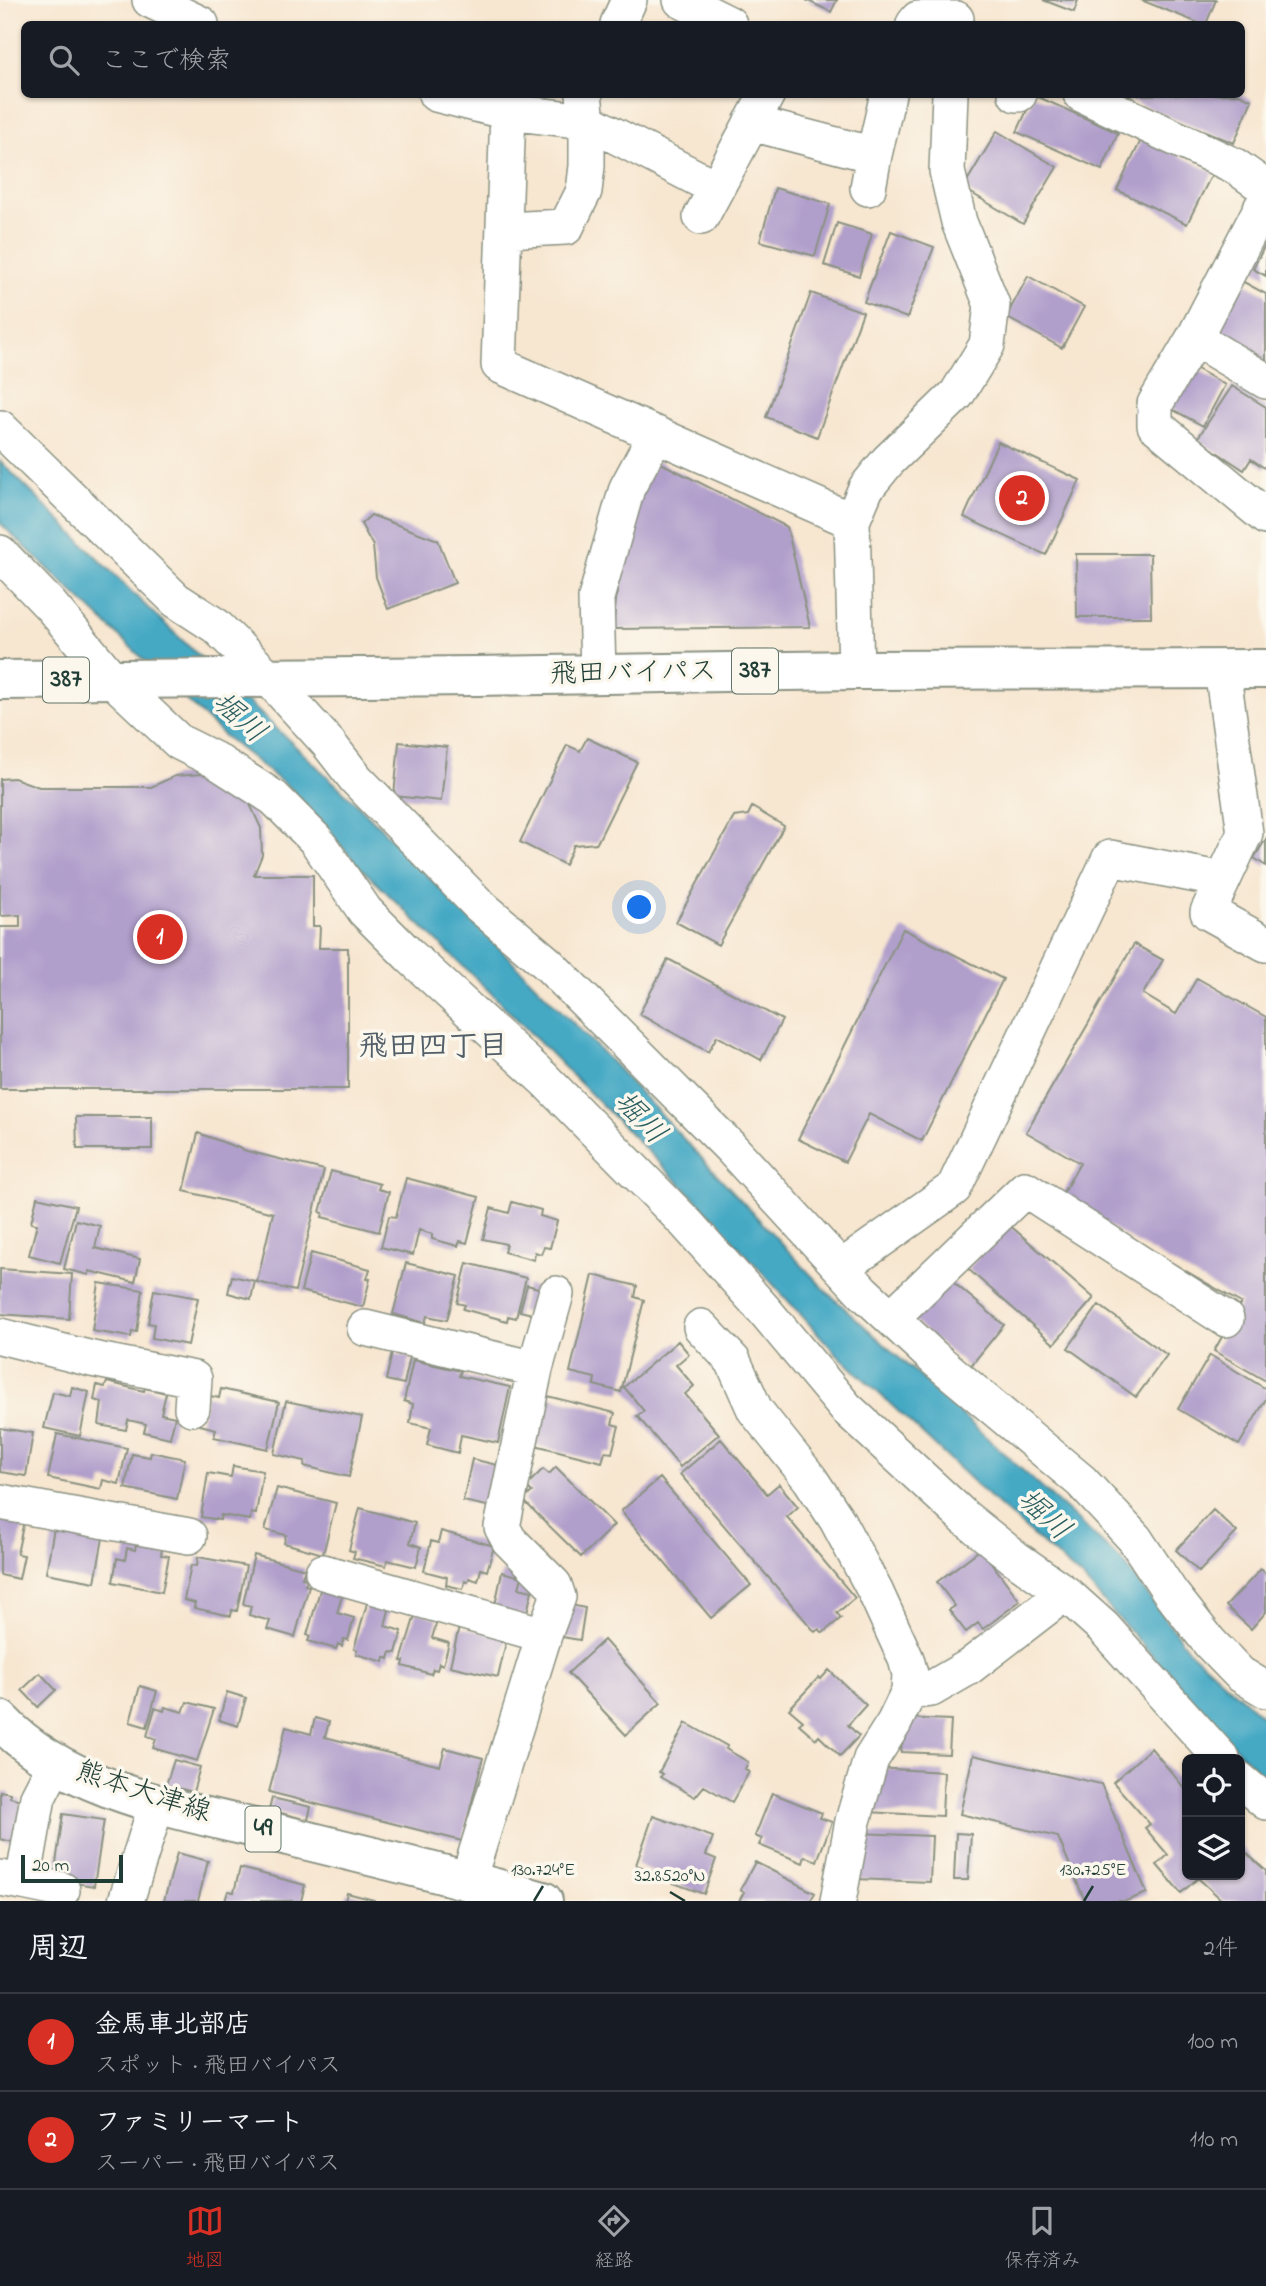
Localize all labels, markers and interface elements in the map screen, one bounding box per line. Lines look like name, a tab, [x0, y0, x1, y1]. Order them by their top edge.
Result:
search box	[21, 21, 1245, 98]
icon: search	[45, 41, 83, 79]
text: ここで検索	[101, 43, 231, 81]
pin: 2	[999, 472, 1045, 524]
road number: 387	[732, 649, 778, 694]
street label: 飛田バイパス	[549, 652, 717, 696]
road number: 387	[43, 658, 89, 702]
water label: 堀川	[201, 683, 275, 755]
your location	[622, 890, 656, 924]
pin: 1	[137, 911, 183, 963]
district label: 飛田四丁目	[358, 1026, 508, 1070]
water label: 堀川	[602, 1082, 676, 1156]
water label: 堀川	[1006, 1480, 1080, 1552]
street label: 熊本大津線	[70, 1752, 216, 1834]
map controls	[1182, 1754, 1245, 1880]
button: locate	[1182, 1754, 1245, 1817]
road number: 49	[246, 1806, 280, 1852]
button: layers	[1182, 1817, 1245, 1880]
scale bar	[21, 1852, 122, 1884]
text: 20 m	[32, 1853, 69, 1880]
text: 130.724°E	[511, 1858, 575, 1884]
text: 130.725°E	[1060, 1858, 1127, 1884]
text: 32.8520°N	[635, 1864, 705, 1890]
text: 周辺	[28, 1928, 88, 1972]
text: 2件	[1204, 1933, 1238, 1966]
text: 金馬車北部店	[95, 2007, 251, 2045]
text: 1	[47, 2026, 55, 2059]
text: 100 m	[1187, 2026, 1238, 2059]
text: スポット · 飛田バイパス	[95, 2050, 341, 2083]
text: ファミリーマート	[95, 2105, 304, 2143]
text: 2	[45, 2124, 57, 2157]
text: 110 m	[1190, 2124, 1238, 2157]
text: スーパー · 飛田バイパス	[95, 2148, 340, 2181]
tab: 地図	[186, 2202, 224, 2275]
tab: 経路	[595, 2202, 633, 2275]
tab: 保存済み	[1004, 2202, 1080, 2275]

